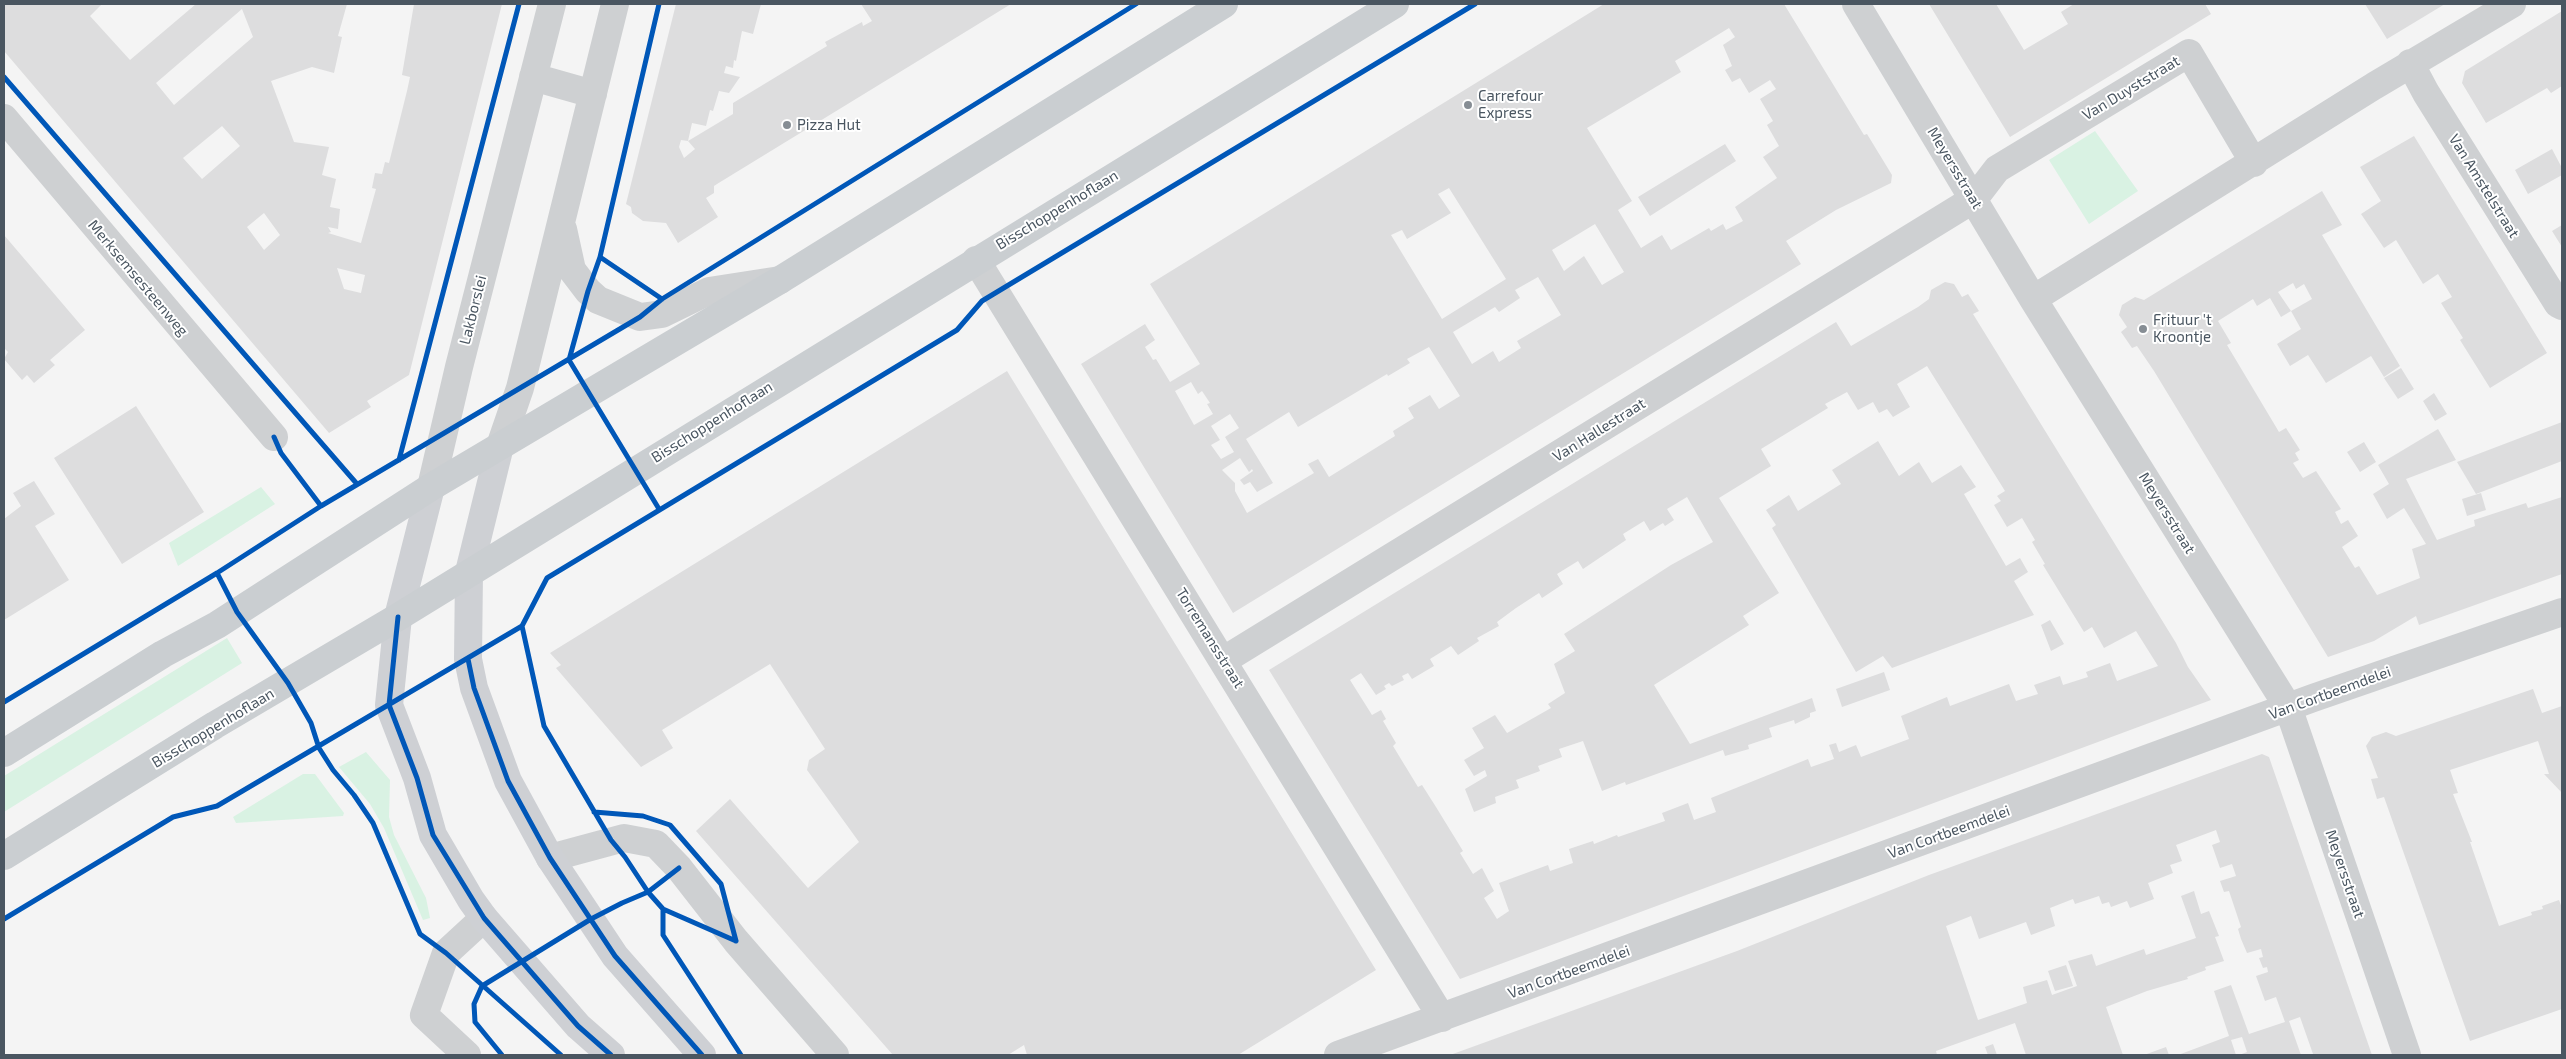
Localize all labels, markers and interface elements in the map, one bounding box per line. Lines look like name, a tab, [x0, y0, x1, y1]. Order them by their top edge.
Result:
street label: Van Duyststraat	[2079, 52, 2183, 124]
place label: Carrefour Express	[1478, 87, 1543, 122]
marker: Carrefour Express	[1462, 99, 1474, 111]
place label: Pizza Hut	[797, 116, 861, 134]
marker: Pizza Hut	[781, 119, 793, 131]
street label: Meyersstraat	[1924, 124, 1986, 212]
street label: Van Amstelstraat	[2445, 131, 2523, 241]
street label: Bisschoppenhoflaan	[993, 166, 1121, 254]
street label: Merksemsesteenweg	[84, 216, 192, 340]
street label: Lakborslei	[456, 274, 490, 346]
place label: Frituur 't Kroontje	[2153, 311, 2212, 346]
marker: Frituur 't Kroontje	[2137, 323, 2149, 335]
street label: Bisschoppenhoflaan	[648, 377, 776, 467]
street label: Van Hallestraat	[1549, 394, 1649, 466]
street label: Meyersstraat	[2135, 469, 2199, 557]
street label: Torremansstraat	[1172, 585, 1248, 691]
street label: Van Cortbeemdelei	[2267, 663, 2393, 723]
street label: Bisschoppenhoflaan	[149, 684, 277, 772]
street label: Van Cortbeemdelei	[1886, 802, 2012, 862]
street label: Meyersstraat	[2321, 827, 2369, 921]
street label: Van Cortbeemdelei	[1506, 942, 1632, 1002]

